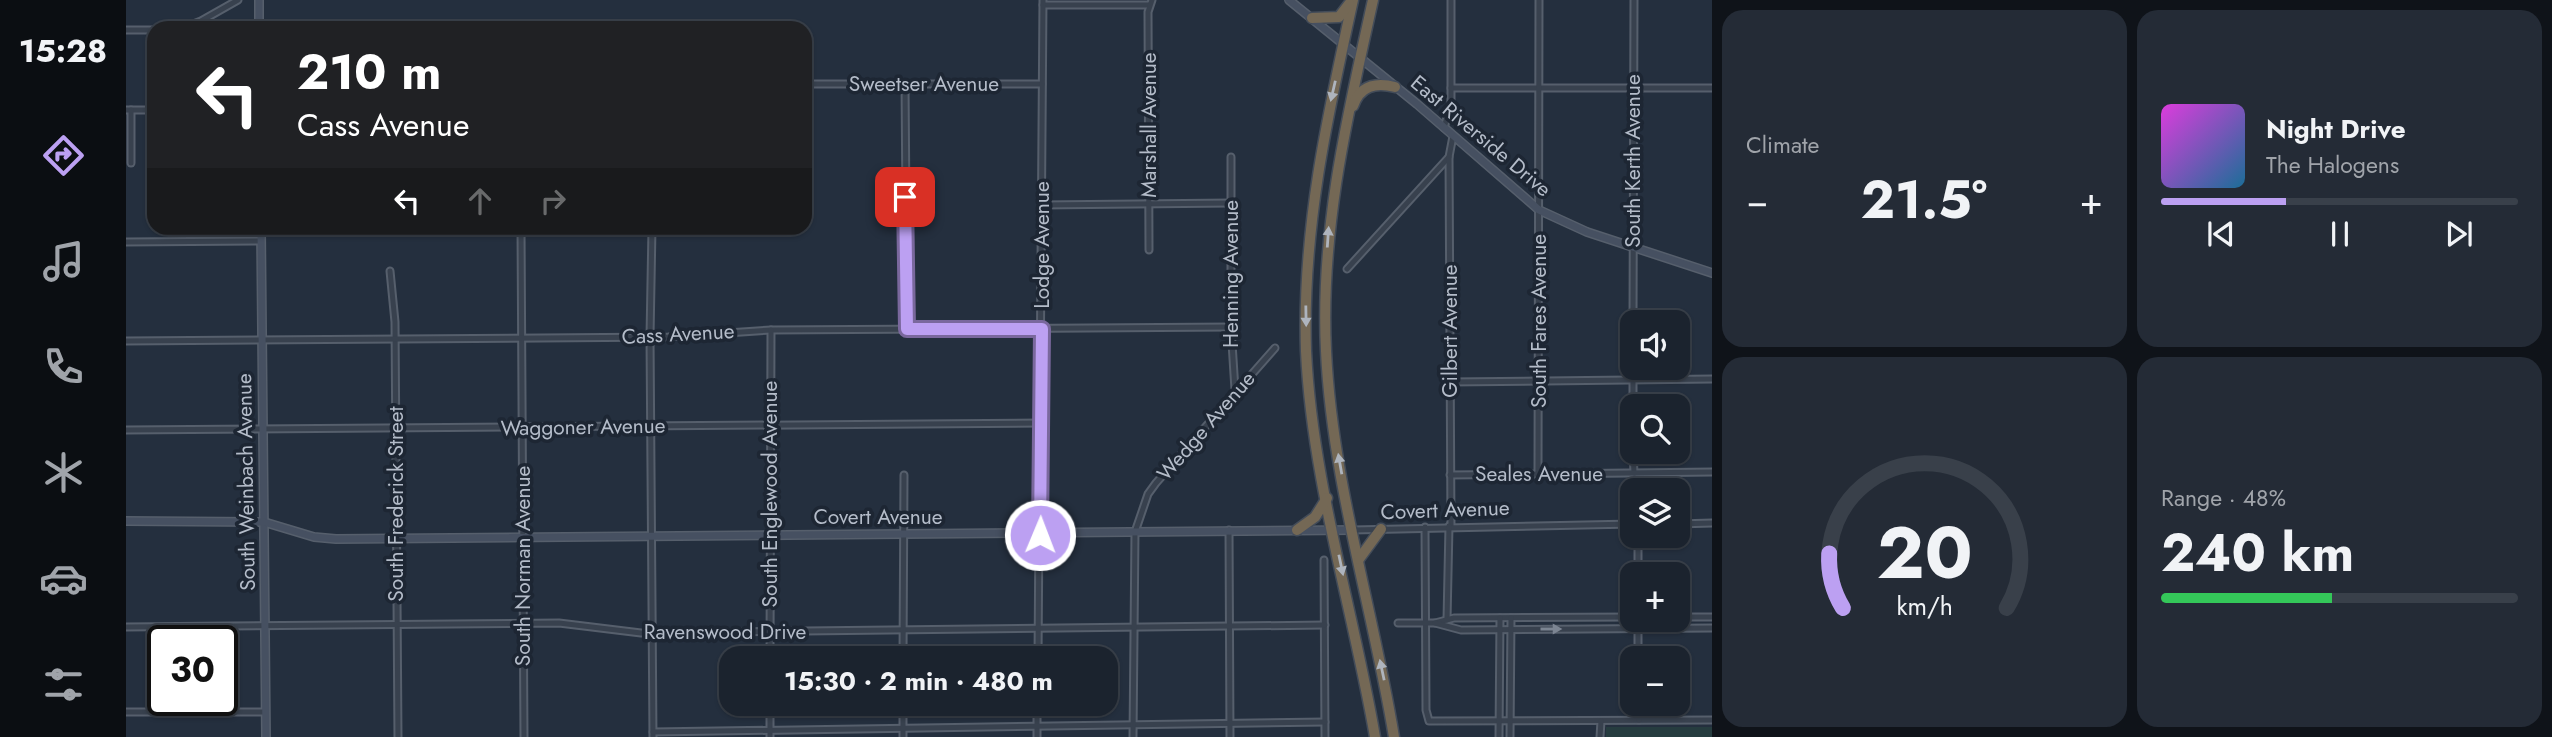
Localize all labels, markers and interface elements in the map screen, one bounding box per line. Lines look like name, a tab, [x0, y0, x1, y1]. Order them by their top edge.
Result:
text: 15:28	[19, 28, 107, 74]
text: 210 m	[297, 37, 441, 107]
icon: left	[182, 49, 273, 140]
street label: Marshall Avenue	[1134, 52, 1164, 198]
street label: East Riverside Drive	[1404, 68, 1558, 204]
street label: Sweetser Avenue	[849, 69, 999, 99]
street label: South Kerth Avenue	[1618, 74, 1648, 248]
one-way arrow	[1327, 80, 1338, 102]
text: Cass Avenue	[297, 102, 469, 148]
text: Night Drive	[2266, 110, 2406, 148]
text: Climate	[1746, 128, 1819, 162]
icon: directions	[39, 131, 88, 180]
text: The Halogens	[2266, 148, 2399, 182]
text: 21.5°	[1861, 162, 1987, 238]
pin	[875, 167, 935, 227]
text: −	[1746, 173, 1768, 228]
text: +	[2080, 173, 2103, 228]
icon: arrive	[886, 178, 924, 216]
street label: Lodge Avenue	[1027, 181, 1057, 309]
icon: left	[388, 182, 426, 220]
icon: ahead	[461, 182, 499, 220]
icon: right	[534, 182, 572, 220]
street label: Henning Avenue	[1216, 200, 1246, 348]
icon: previous	[2202, 215, 2240, 253]
icon: pause	[2321, 215, 2359, 253]
icon: next	[2440, 215, 2478, 253]
one-way arrow	[1323, 226, 1334, 248]
street label: South Fares Avenue	[1524, 234, 1554, 408]
icon: music	[39, 237, 88, 286]
street label: Gilbert Avenue	[1435, 264, 1465, 398]
one-way arrow	[1300, 305, 1311, 327]
map controls	[1620, 310, 1690, 716]
button: sound	[1620, 310, 1690, 380]
street label: Cass Avenue	[621, 316, 735, 352]
icon: phone	[39, 342, 88, 391]
street label: Wedge Avenue	[1150, 365, 1262, 487]
street label: South Weinbach Avenue	[229, 373, 263, 591]
street label: South Englewood Avenue	[755, 380, 785, 607]
button: search	[1620, 394, 1690, 464]
street label: South Frederick Street	[381, 406, 411, 602]
street label: Waggoner Avenue	[500, 411, 666, 443]
icon: climate	[39, 448, 88, 497]
one-way arrow	[1334, 453, 1345, 475]
street label: Seales Avenue	[1475, 459, 1603, 489]
street label: South Norman Avenue	[508, 466, 538, 666]
button: layers	[1620, 478, 1690, 548]
text: Range · 48%	[2161, 481, 2286, 515]
street label: Covert Avenue	[1380, 493, 1510, 527]
position arrow	[1003, 498, 1077, 572]
text: 20	[1877, 500, 1972, 605]
street label: Covert Avenue	[813, 502, 943, 532]
text: 240 km	[2161, 515, 2354, 591]
icon: car	[39, 554, 88, 603]
one-way arrow	[1335, 554, 1346, 576]
button: +	[1620, 562, 1690, 632]
text: km/h	[1896, 588, 1953, 624]
street label: Ravenswood Drive	[644, 617, 807, 647]
one-way arrow	[1541, 623, 1563, 635]
speed limit sign: 30	[147, 625, 238, 716]
button: −	[1620, 646, 1690, 716]
one-way arrow	[1377, 659, 1388, 681]
icon: filters	[39, 660, 88, 709]
text: 15:30 · 2 min · 480 m	[784, 662, 1053, 700]

